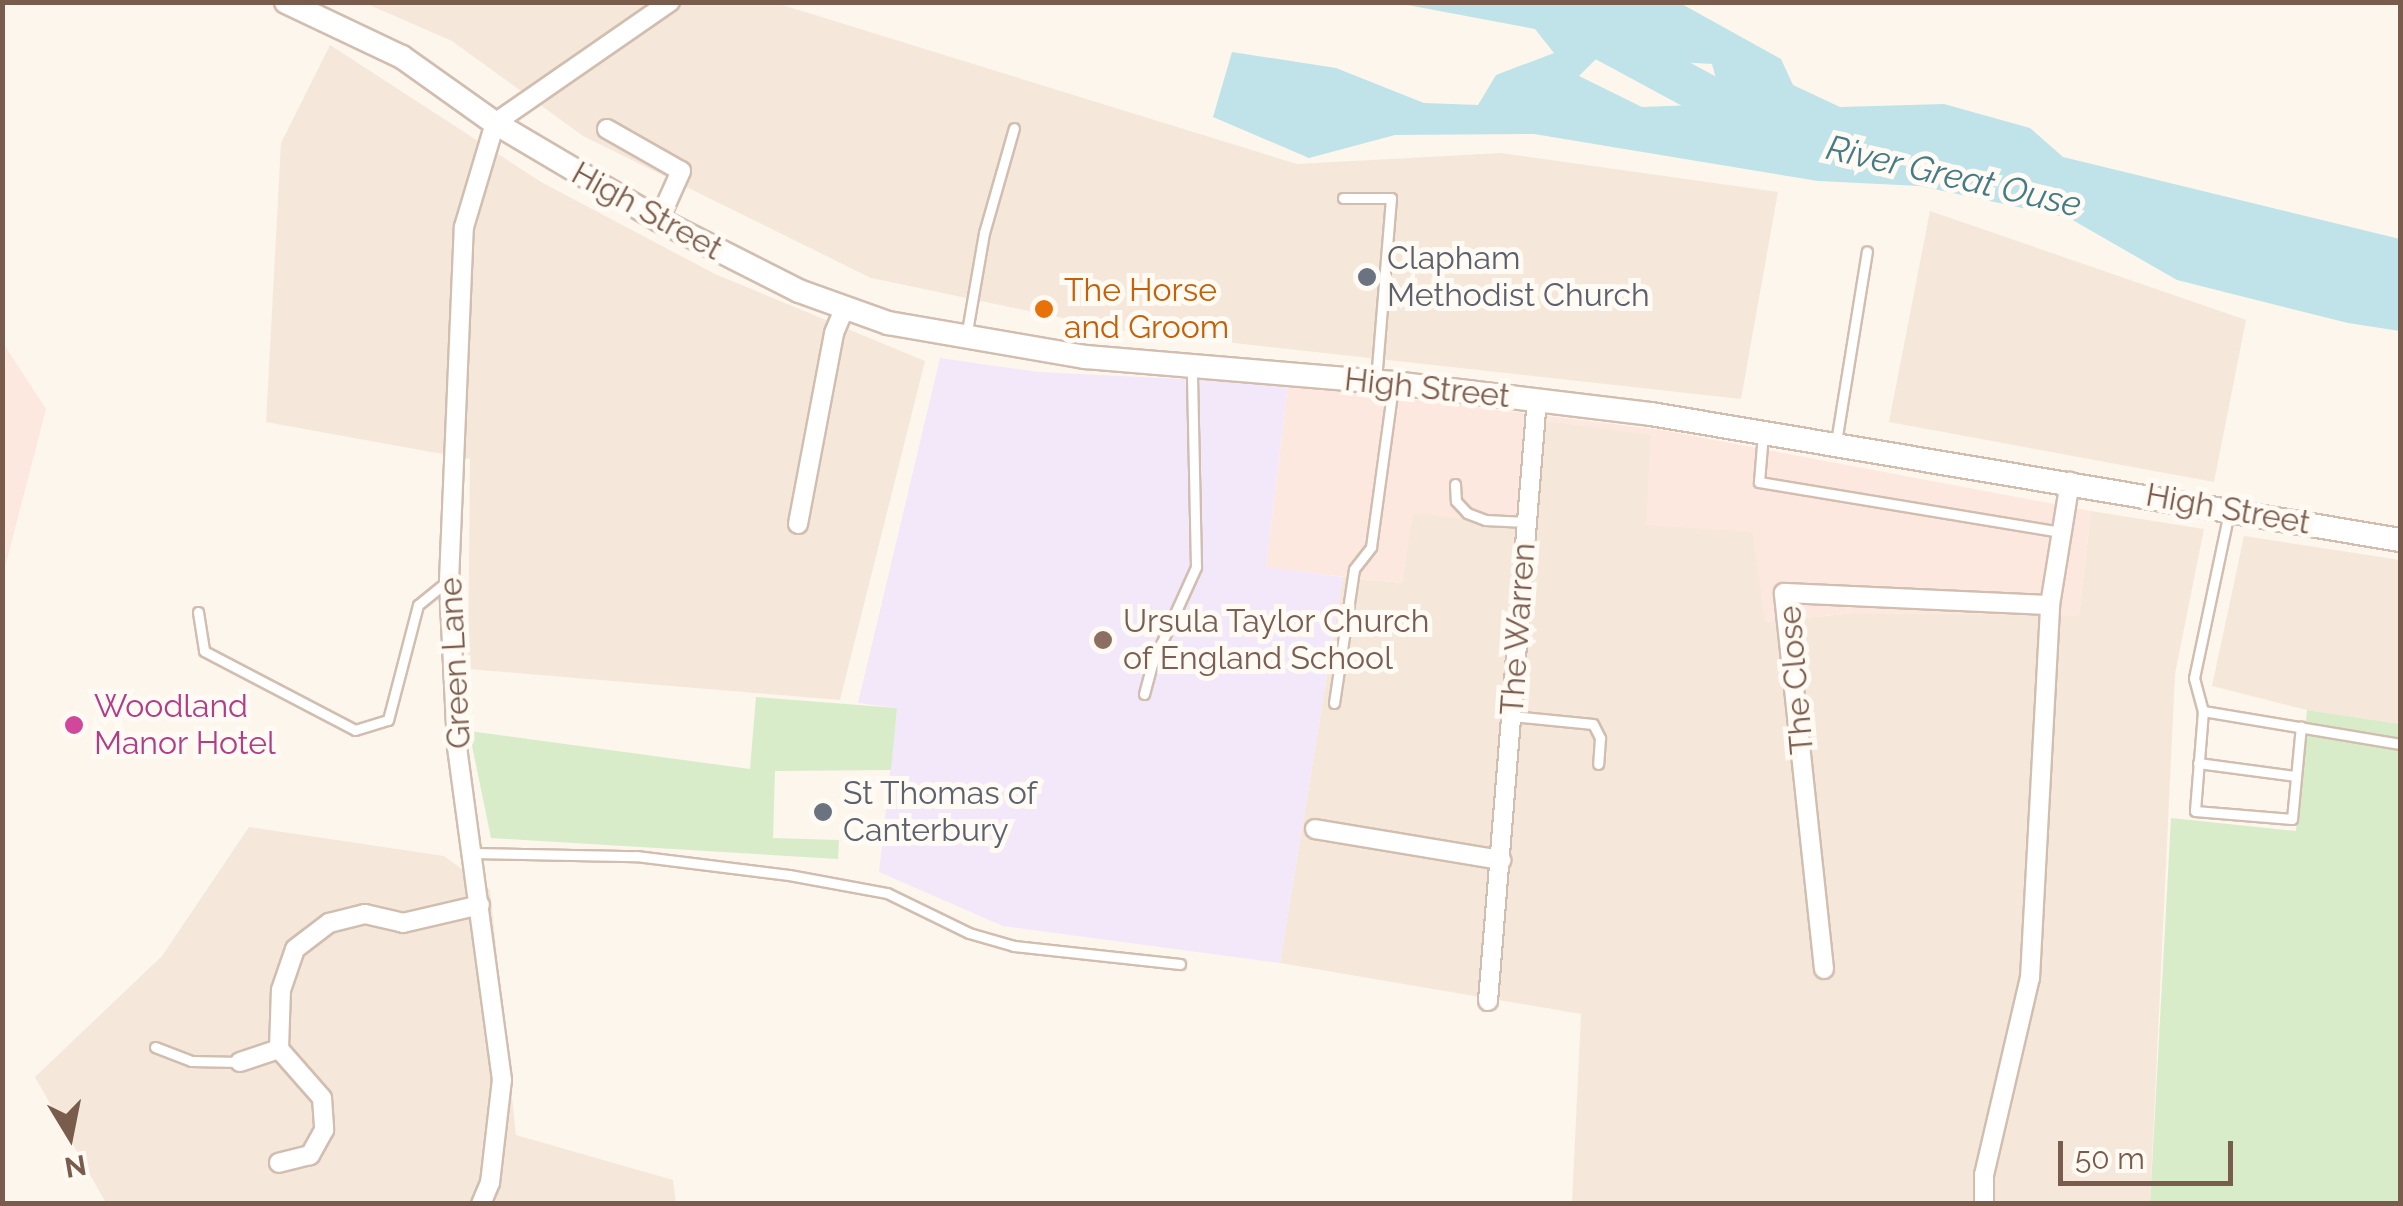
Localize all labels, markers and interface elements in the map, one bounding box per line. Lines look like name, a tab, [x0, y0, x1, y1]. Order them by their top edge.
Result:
water label: River Great Ouse	[1822, 126, 2086, 226]
street label: High Street	[565, 154, 729, 268]
place label: Clapham Methodist Church	[1387, 240, 1650, 315]
marker: Clapham Methodist Church	[1356, 266, 1378, 288]
place label: The Horse and Groom	[1064, 272, 1229, 347]
marker: The Horse and Groom	[1033, 298, 1055, 320]
street label: High Street	[1342, 360, 1512, 416]
street label: High Street	[2143, 476, 2313, 542]
street label: The Warren	[1493, 541, 1543, 717]
street label: Green Lane	[431, 576, 479, 750]
place label: Ursula Taylor Church of England School	[1123, 603, 1431, 678]
street label: The Close	[1770, 604, 1822, 756]
marker: Ursula Taylor Church of England School	[1092, 629, 1114, 651]
place label: Woodland Manor Hotel	[94, 688, 276, 763]
marker: Woodland Manor Hotel	[63, 714, 85, 736]
place label: St Thomas of Canterbury	[843, 775, 1038, 850]
marker: St Thomas of Canterbury	[812, 801, 834, 823]
north arrow	[20, 1086, 120, 1186]
scale bar	[2063, 1121, 2238, 1183]
text: 50 m	[2075, 1141, 2145, 1176]
text: N	[62, 1148, 89, 1184]

